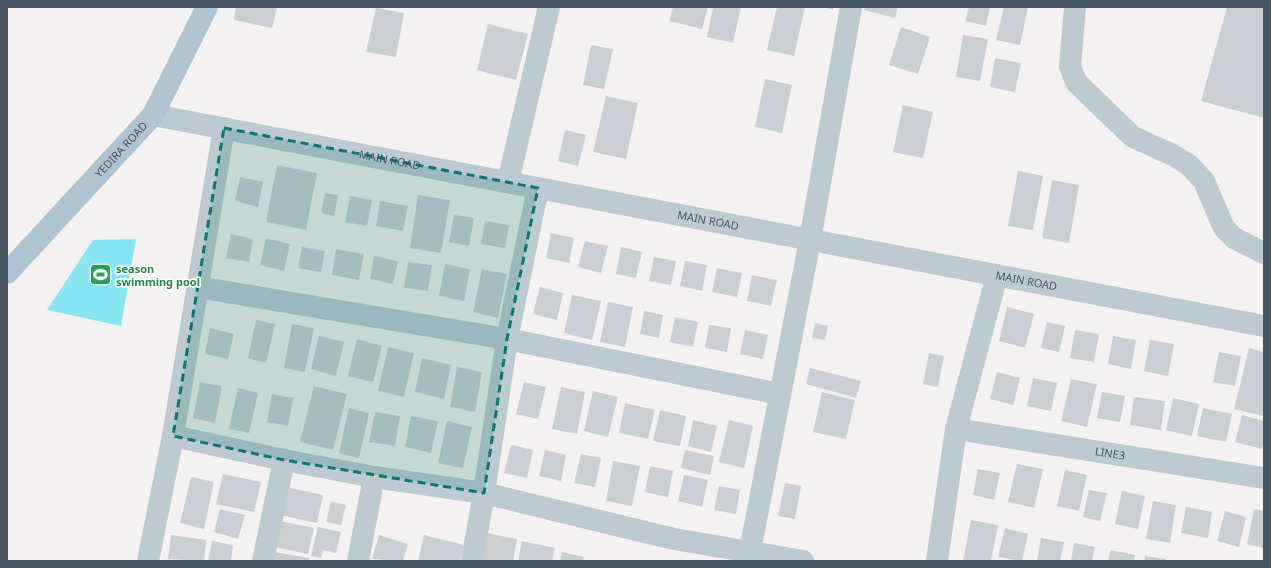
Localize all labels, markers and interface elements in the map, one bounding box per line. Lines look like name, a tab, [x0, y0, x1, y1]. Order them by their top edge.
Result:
street label: YEDIRA ROAD	[91, 118, 150, 180]
street label: MAIN ROAD	[358, 146, 422, 173]
street label: MAIN ROAD	[676, 207, 740, 233]
place label: season swimming pool	[116, 261, 200, 289]
sports icon: season swimming pool	[87, 262, 113, 288]
street label: MAIN ROAD	[994, 267, 1058, 294]
street label: LINE3	[1094, 443, 1126, 463]

